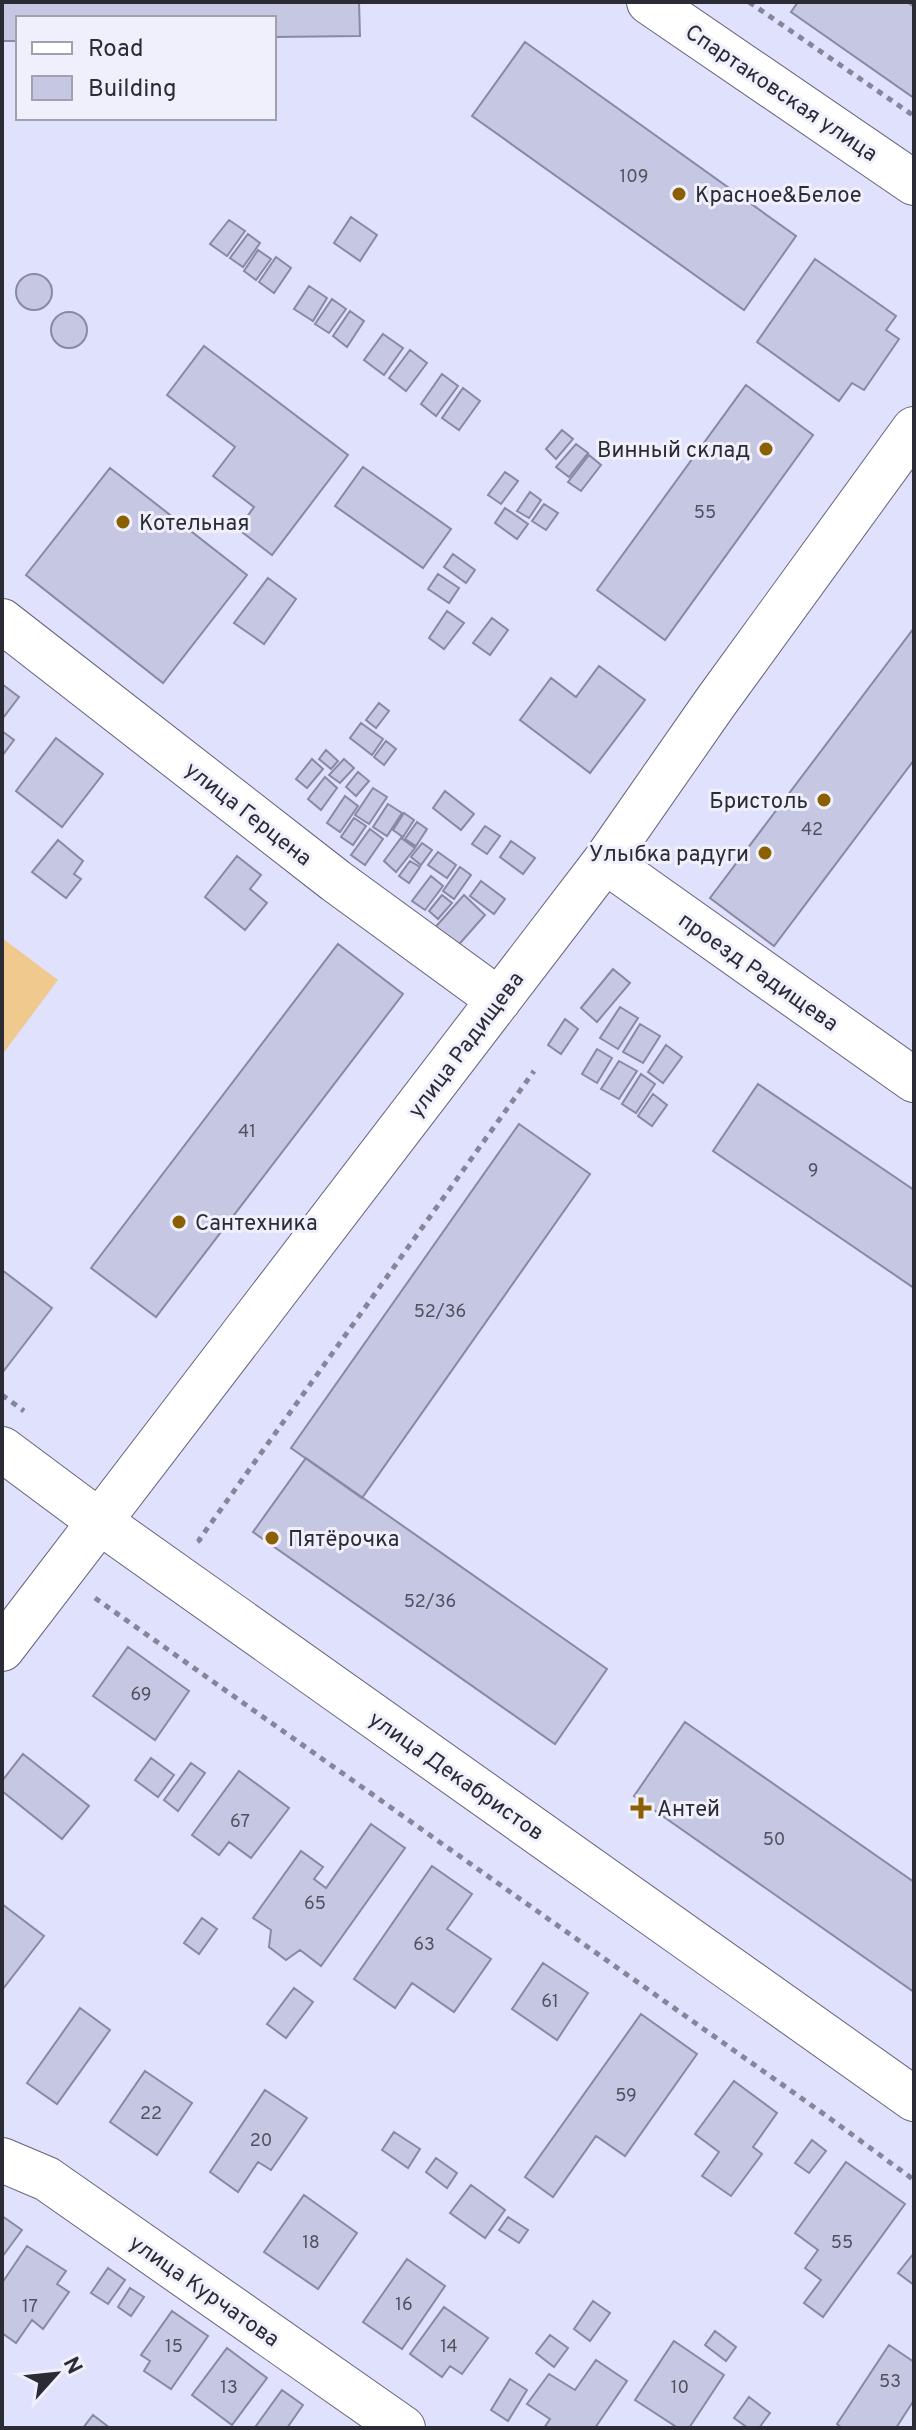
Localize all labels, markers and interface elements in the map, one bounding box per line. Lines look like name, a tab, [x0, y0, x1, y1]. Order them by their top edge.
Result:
legend	[16, 16, 276, 120]
street label: Спартаковская улица	[679, 20, 882, 169]
text: Road	[88, 35, 144, 65]
text: Building	[88, 75, 177, 105]
house number: 109	[619, 166, 649, 189]
place label: Красное&Белое	[695, 183, 862, 210]
marker: Красное&Белое	[670, 185, 688, 203]
place label: Винный склад	[597, 438, 750, 465]
marker: Винный склад	[757, 440, 775, 458]
house number: 55	[694, 502, 716, 525]
place label: Котельная	[139, 511, 249, 538]
marker: Котельная	[114, 513, 132, 531]
street label: улица Герцена	[178, 757, 316, 873]
place label: Бристоль	[709, 789, 808, 816]
marker: Бристоль	[815, 791, 833, 809]
house number: 42	[801, 819, 823, 842]
place label: Улыбка радуги	[589, 842, 749, 869]
marker: Улыбка радуги	[756, 844, 774, 862]
street label: проезд Радищева	[672, 908, 843, 1038]
street label: улица Радищева	[403, 967, 531, 1124]
house number: 41	[238, 1121, 256, 1144]
house number: 9	[808, 1160, 818, 1183]
place label: Сантехника	[195, 1211, 318, 1238]
marker: Сантехника	[170, 1213, 188, 1231]
house number: 52/36	[414, 1301, 466, 1324]
place label: Пятёрочка	[288, 1527, 399, 1554]
marker: Пятёрочка	[263, 1529, 281, 1547]
house number: 52/36	[404, 1591, 456, 1614]
house number: 69	[131, 1684, 151, 1707]
street label: улица Декабристов	[363, 1706, 548, 1848]
place label: Антей	[657, 1797, 720, 1824]
marker: Антей	[632, 1799, 650, 1817]
house number: 67	[230, 1811, 250, 1834]
house number: 50	[763, 1829, 785, 1852]
house number: 65	[304, 1893, 326, 1916]
house number: 63	[413, 1934, 435, 1957]
house number: 61	[541, 1991, 559, 2014]
house number: 59	[615, 2085, 637, 2108]
house number: 22	[140, 2103, 162, 2126]
house number: 20	[250, 2130, 272, 2153]
street label: улица Курчатова	[123, 2230, 284, 2354]
house number: 18	[302, 2232, 320, 2255]
house number: 55	[831, 2232, 853, 2255]
house number: 16	[395, 2294, 413, 2317]
house number: 17	[22, 2296, 38, 2319]
north arrow	[16, 2334, 96, 2414]
house number: 15	[165, 2336, 183, 2359]
house number: 14	[440, 2336, 458, 2359]
text: N	[56, 2353, 87, 2379]
house number: 53	[879, 2371, 901, 2394]
house number: 13	[220, 2377, 238, 2400]
house number: 10	[671, 2377, 689, 2400]

